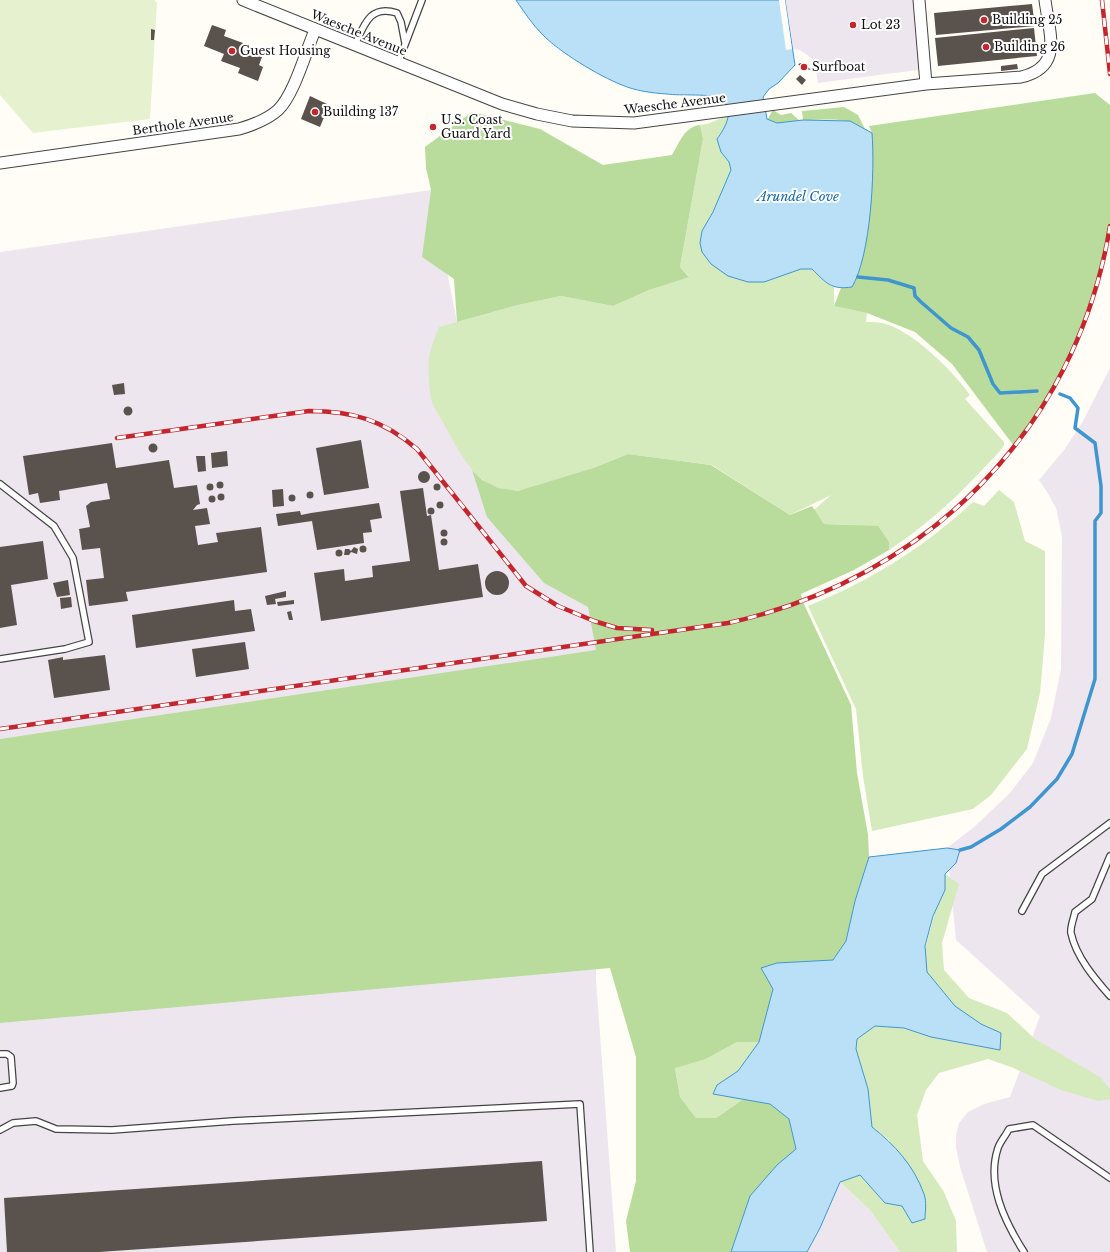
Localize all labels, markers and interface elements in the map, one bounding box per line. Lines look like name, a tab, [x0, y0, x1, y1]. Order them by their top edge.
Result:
street label: Waesche Avenue	[308, 6, 410, 59]
place label: Building 25	[992, 12, 1063, 27]
marker: Building 25	[979, 15, 989, 25]
place label: Lot 23	[861, 17, 900, 32]
marker: Lot 23	[848, 20, 858, 30]
place label: Building 26	[994, 39, 1066, 54]
marker: Building 26	[981, 42, 991, 52]
place label: Guest Housing	[240, 43, 331, 58]
marker: Guest Housing	[227, 46, 237, 56]
place label: Surfboat	[812, 59, 866, 74]
marker: Surfboat	[799, 62, 809, 72]
street label: Waesche Avenue	[622, 90, 727, 117]
place label: Building 137	[323, 104, 399, 119]
marker: Building 137	[310, 107, 320, 117]
street label: Berthole Avenue	[131, 109, 235, 138]
place label: U.S. Coast Guard Yard	[441, 112, 511, 141]
marker: U.S. Coast Guard Yard	[428, 122, 438, 132]
water label: Arundel Cove	[755, 188, 839, 205]

